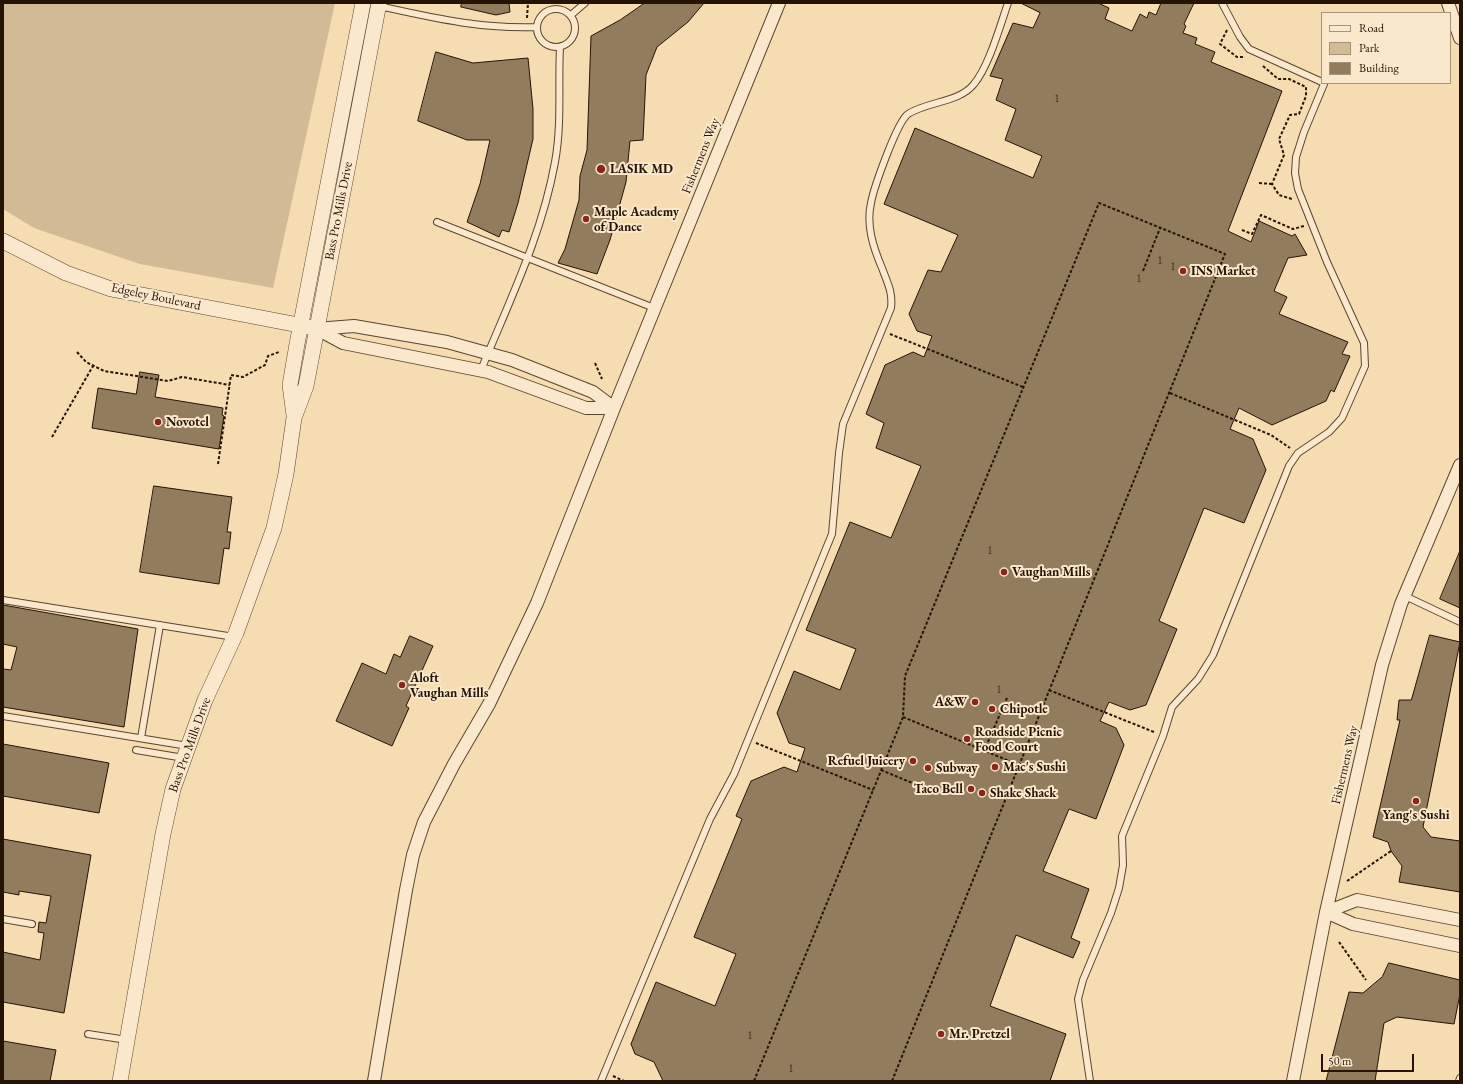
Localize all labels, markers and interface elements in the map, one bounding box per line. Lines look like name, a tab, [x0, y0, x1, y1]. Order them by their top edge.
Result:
legend	[1321, 12, 1451, 84]
text: Road	[1359, 20, 1384, 36]
text: Park	[1359, 40, 1379, 56]
text: Building	[1359, 60, 1399, 76]
house number: 1	[1054, 92, 1060, 106]
street label: Fishermens Way	[679, 116, 723, 196]
street label: Bass Pro Mills Drive	[322, 160, 356, 262]
place label: LASIK MD	[610, 161, 673, 177]
marker: LASIK MD	[595, 163, 607, 175]
place label: Maple Academy of Dance	[594, 204, 679, 235]
marker: Maple Academy of Dance	[581, 214, 591, 224]
house number: 1	[1157, 254, 1163, 268]
house number: 1	[1170, 260, 1176, 274]
place label: INS Market	[1191, 263, 1256, 279]
marker: INS Market	[1178, 266, 1188, 276]
house number: 1	[1136, 272, 1142, 286]
street label: Edgeley Boulevard	[110, 280, 202, 314]
place label: Novotel	[166, 414, 209, 430]
marker: Novotel	[153, 417, 163, 427]
house number: 1	[987, 544, 993, 558]
place label: Vaughan Mills	[1012, 564, 1090, 580]
marker: Vaughan Mills	[999, 567, 1009, 577]
place label: Aloft Vaughan Mills	[410, 670, 488, 701]
marker: Aloft Vaughan Mills	[397, 680, 407, 690]
house number: 1	[996, 683, 1002, 697]
place label: A&W	[935, 694, 967, 710]
street label: Bass Pro Mills Drive	[166, 695, 214, 795]
marker: A&W	[970, 697, 980, 707]
place label: Chipotle	[1000, 701, 1048, 717]
marker: Chipotle	[987, 704, 997, 714]
place label: Roadside Picnic Food Court	[975, 724, 1062, 755]
street label: Fishermens Way	[1328, 724, 1362, 806]
marker: Roadside Picnic Food Court	[962, 734, 972, 744]
place label: Refuel Juicery	[828, 753, 905, 769]
marker: Refuel Juicery	[908, 756, 918, 766]
place label: Mac's Sushi	[1003, 759, 1066, 775]
place label: Subway	[936, 760, 978, 776]
marker: Mac's Sushi	[990, 762, 1000, 772]
marker: Subway	[923, 763, 933, 773]
place label: Taco Bell	[914, 781, 963, 797]
marker: Taco Bell	[966, 784, 976, 794]
place label: Shake Shack	[990, 785, 1056, 801]
marker: Shake Shack	[977, 788, 987, 798]
marker: Yang's Sushi	[1411, 796, 1421, 806]
place label: Yang's Sushi	[1382, 807, 1450, 823]
place label: Mr. Pretzel	[949, 1026, 1010, 1042]
house number: 1	[747, 1029, 753, 1043]
marker: Mr. Pretzel	[936, 1029, 946, 1039]
scale bar	[1323, 1046, 1416, 1072]
text: 50 m	[1328, 1053, 1351, 1069]
house number: 1	[788, 1062, 794, 1076]

